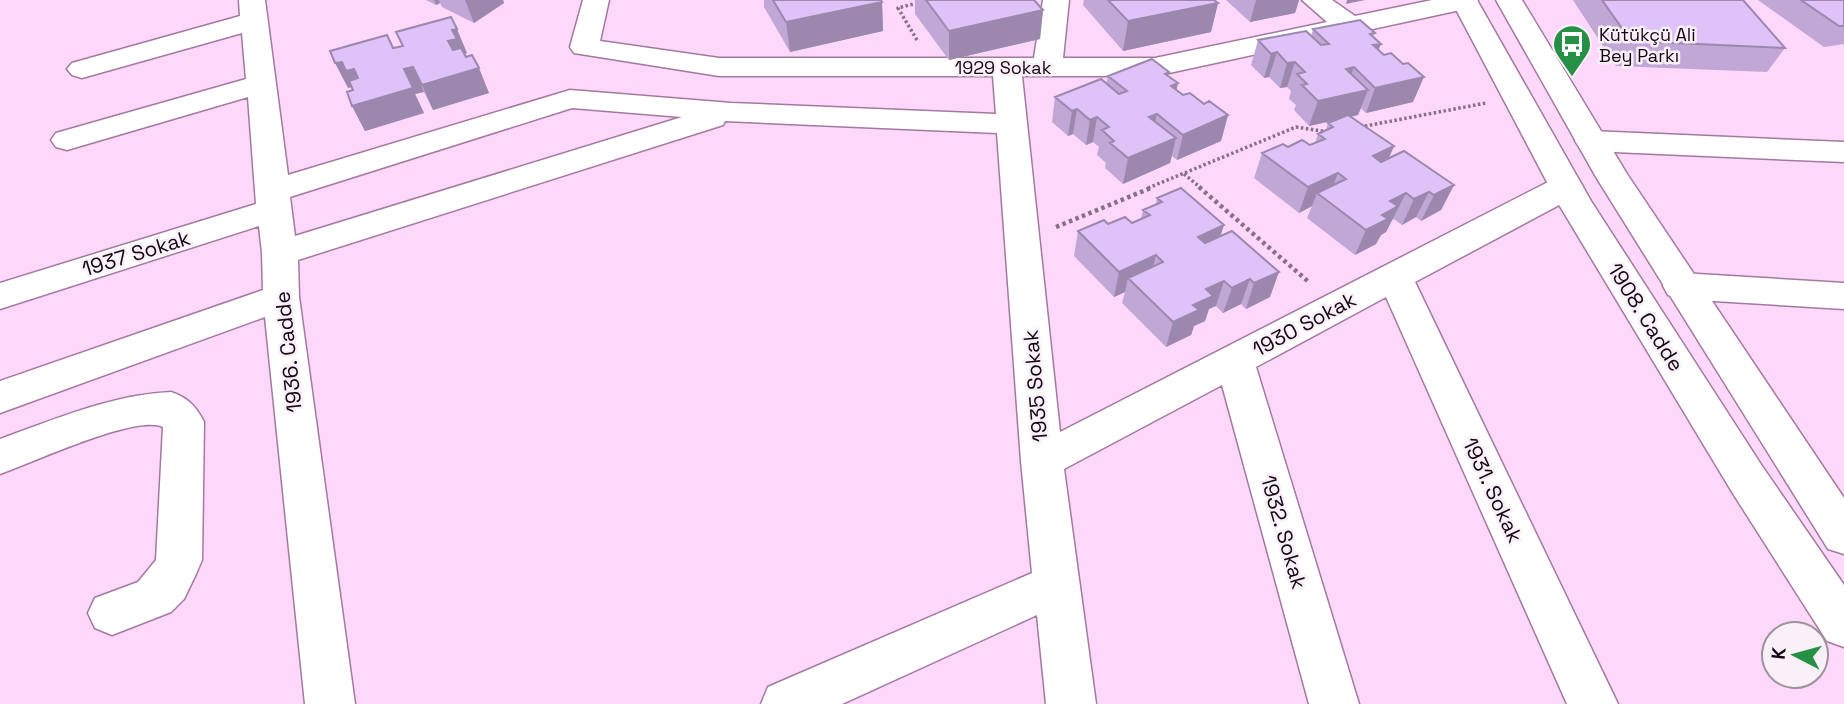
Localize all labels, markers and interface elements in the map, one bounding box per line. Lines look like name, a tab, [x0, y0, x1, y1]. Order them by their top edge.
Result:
bus stop icon: Kütükçü Ali Bey Parkı	[1551, 23, 1593, 78]
place label: Kütükçü Ali Bey Parkı	[1599, 23, 1696, 67]
street label: 1929 Sokak	[955, 56, 1052, 79]
street label: 1937 Sokak	[79, 224, 193, 282]
street label: 1908. Cadde	[1602, 258, 1690, 376]
street label: 1930 Sokak	[1248, 285, 1360, 363]
street label: 1936. Cadde	[268, 290, 308, 414]
street label: 1935 Sokak	[1017, 329, 1053, 443]
street label: 1931. Sokak	[1457, 433, 1529, 547]
street label: 1932. Sokak	[1255, 472, 1313, 592]
north arrow	[1760, 620, 1830, 690]
text: K	[1766, 646, 1792, 661]

